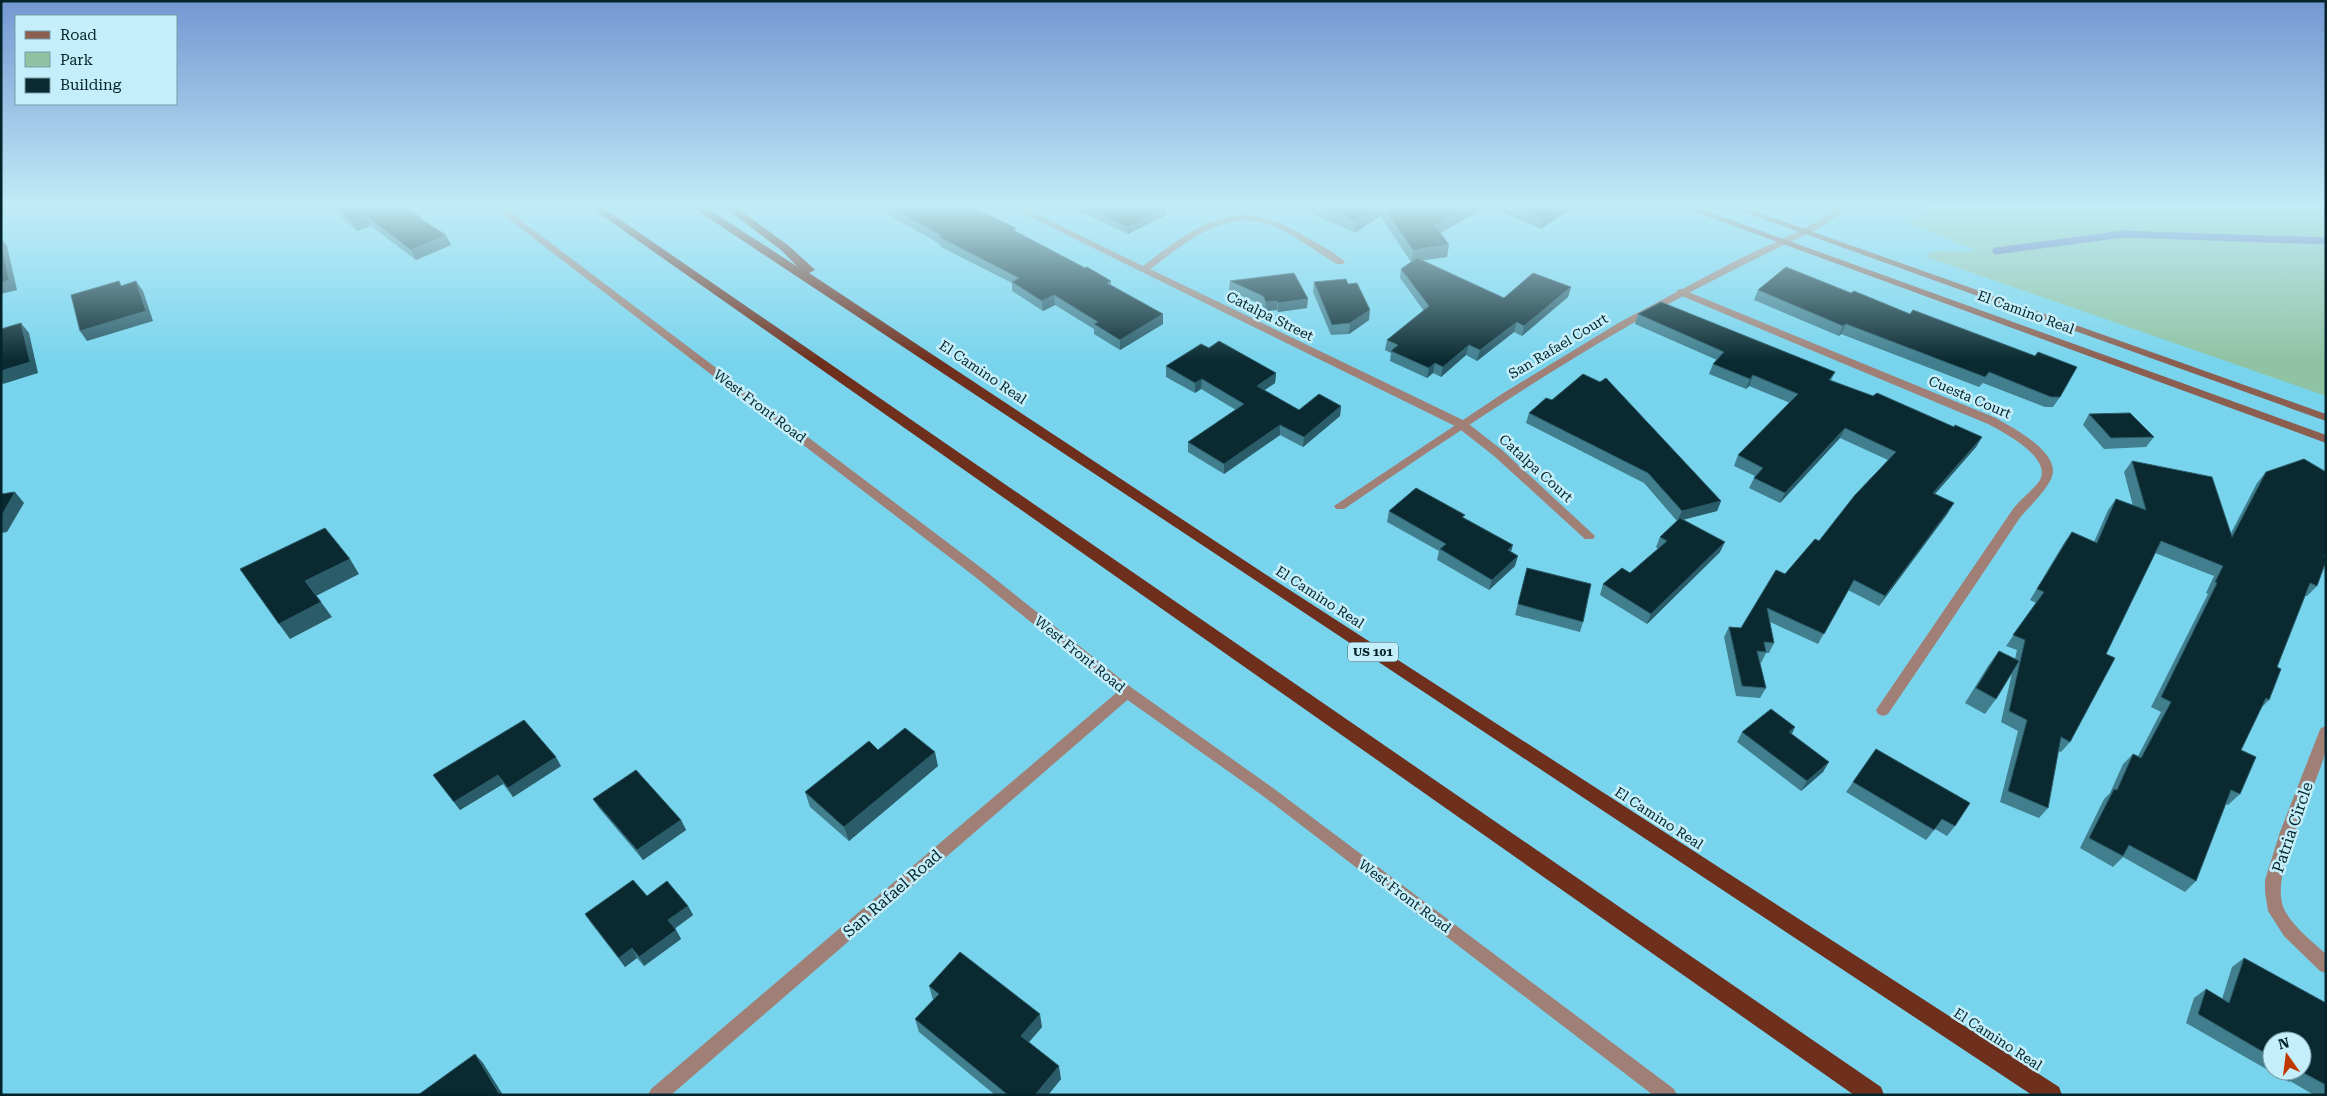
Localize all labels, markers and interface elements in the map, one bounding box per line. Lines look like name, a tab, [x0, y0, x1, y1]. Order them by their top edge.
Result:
legend	[15, 15, 178, 105]
text: Road	[60, 26, 97, 44]
text: Park	[60, 51, 94, 69]
text: Building	[60, 76, 122, 94]
street label: El Camino Real	[1975, 287, 2077, 337]
street label: Catalpa Street	[1224, 288, 1316, 344]
street label: San Rafael Court	[1505, 310, 1611, 382]
street label: El Camino Real	[936, 337, 1030, 408]
street label: West Front Road	[711, 366, 809, 446]
street label: Cuesta Court	[1926, 372, 2014, 422]
street label: Catalpa Court	[1496, 431, 1576, 505]
street label: El Camino Real	[1273, 563, 1368, 632]
street label: West Front Road	[1032, 613, 1128, 695]
road number: US 101	[1348, 642, 1398, 662]
street label: Patria Circle	[2268, 779, 2317, 875]
street label: El Camino Real	[1612, 784, 1707, 853]
street label: San Rafael Road	[839, 845, 945, 941]
street label: West Front Road	[1356, 856, 1454, 936]
street label: El Camino Real	[1951, 1005, 2046, 1074]
north arrow	[2262, 1031, 2312, 1081]
text: N	[2277, 1034, 2291, 1052]

